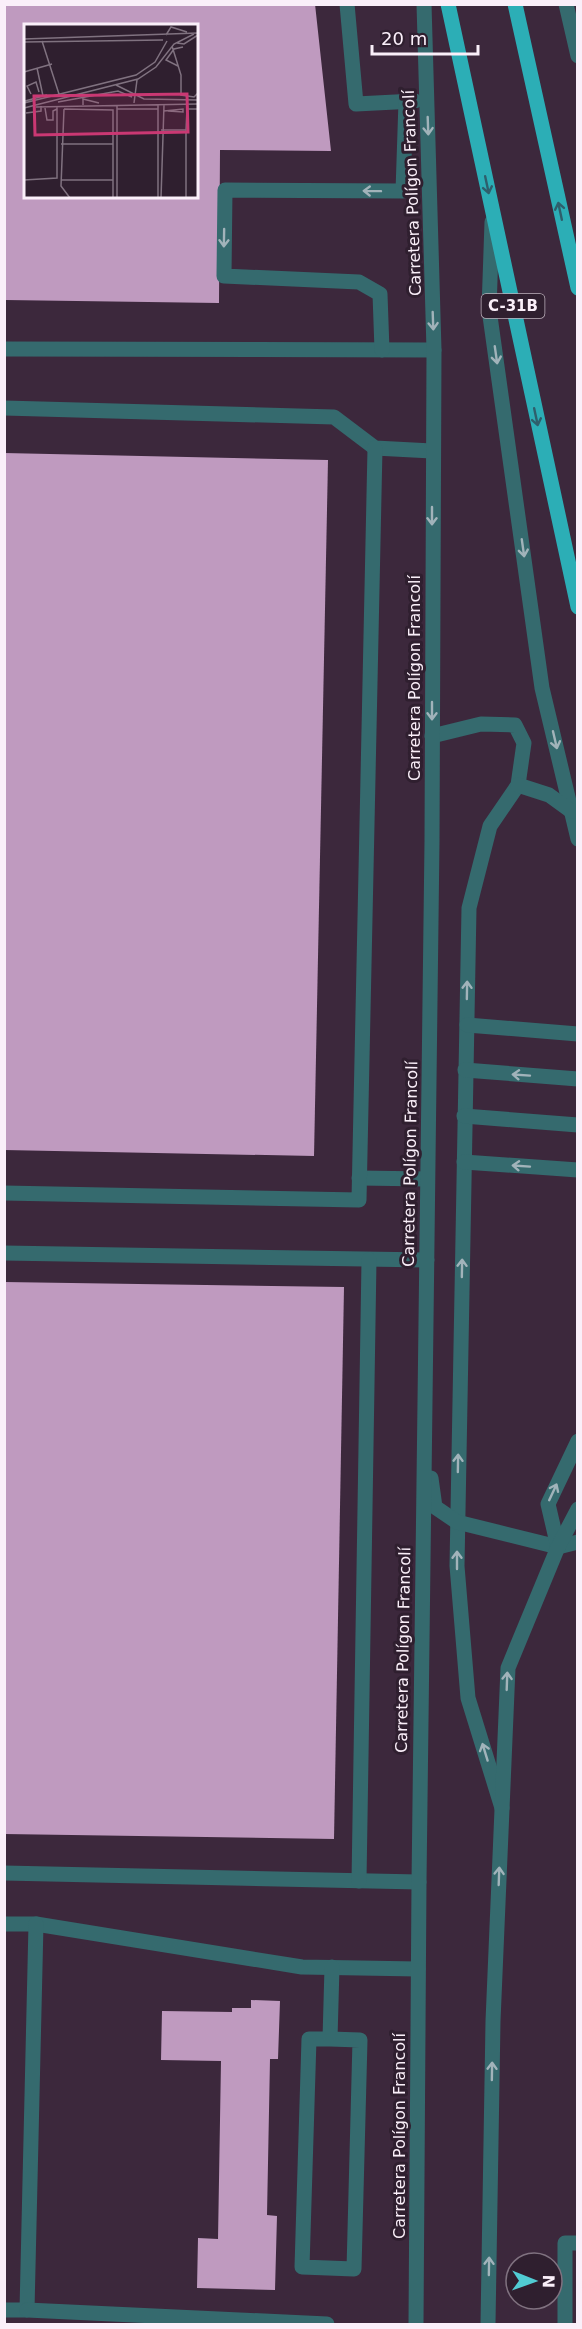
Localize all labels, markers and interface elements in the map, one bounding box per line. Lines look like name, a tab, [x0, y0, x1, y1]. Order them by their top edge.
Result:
scale bar	[372, 18, 478, 56]
inset map	[24, 24, 198, 198]
text: 20 m	[381, 28, 427, 49]
street label: Carretera Polígon Francolí	[399, 89, 425, 296]
one-way arrow	[422, 115, 433, 135]
one-way arrow	[481, 175, 493, 194]
one-way arrow	[362, 185, 382, 197]
one-way arrow	[554, 201, 566, 220]
one-way arrow	[219, 228, 230, 248]
road number: C-31B	[482, 294, 544, 318]
one-way arrow	[428, 310, 439, 330]
one-way arrow	[490, 344, 501, 364]
one-way arrow	[531, 407, 543, 426]
one-way arrow	[426, 505, 438, 525]
one-way arrow	[517, 538, 528, 557]
street label: Carretera Polígon Francolí	[405, 575, 424, 781]
one-way arrow	[426, 700, 438, 720]
one-way arrow	[549, 730, 561, 749]
one-way arrow	[462, 980, 473, 1000]
street label: Carretera Polígon Francolí	[399, 1060, 421, 1267]
one-way arrow	[512, 1069, 532, 1080]
one-way arrow	[511, 1160, 531, 1171]
one-way arrow	[456, 1259, 468, 1279]
one-way arrow	[453, 1454, 464, 1474]
one-way arrow	[548, 1484, 560, 1502]
street label: Carretera Polígon Francolí	[392, 1546, 414, 1753]
one-way arrow	[451, 1551, 463, 1571]
one-way arrow	[502, 1672, 513, 1692]
one-way arrow	[479, 1743, 490, 1762]
one-way arrow	[493, 1867, 505, 1887]
street label: Carretera Polígon Francolí	[390, 2033, 409, 2239]
one-way arrow	[487, 2062, 498, 2082]
north arrow	[504, 2251, 564, 2311]
one-way arrow	[483, 2257, 495, 2277]
text: N	[539, 2274, 558, 2288]

